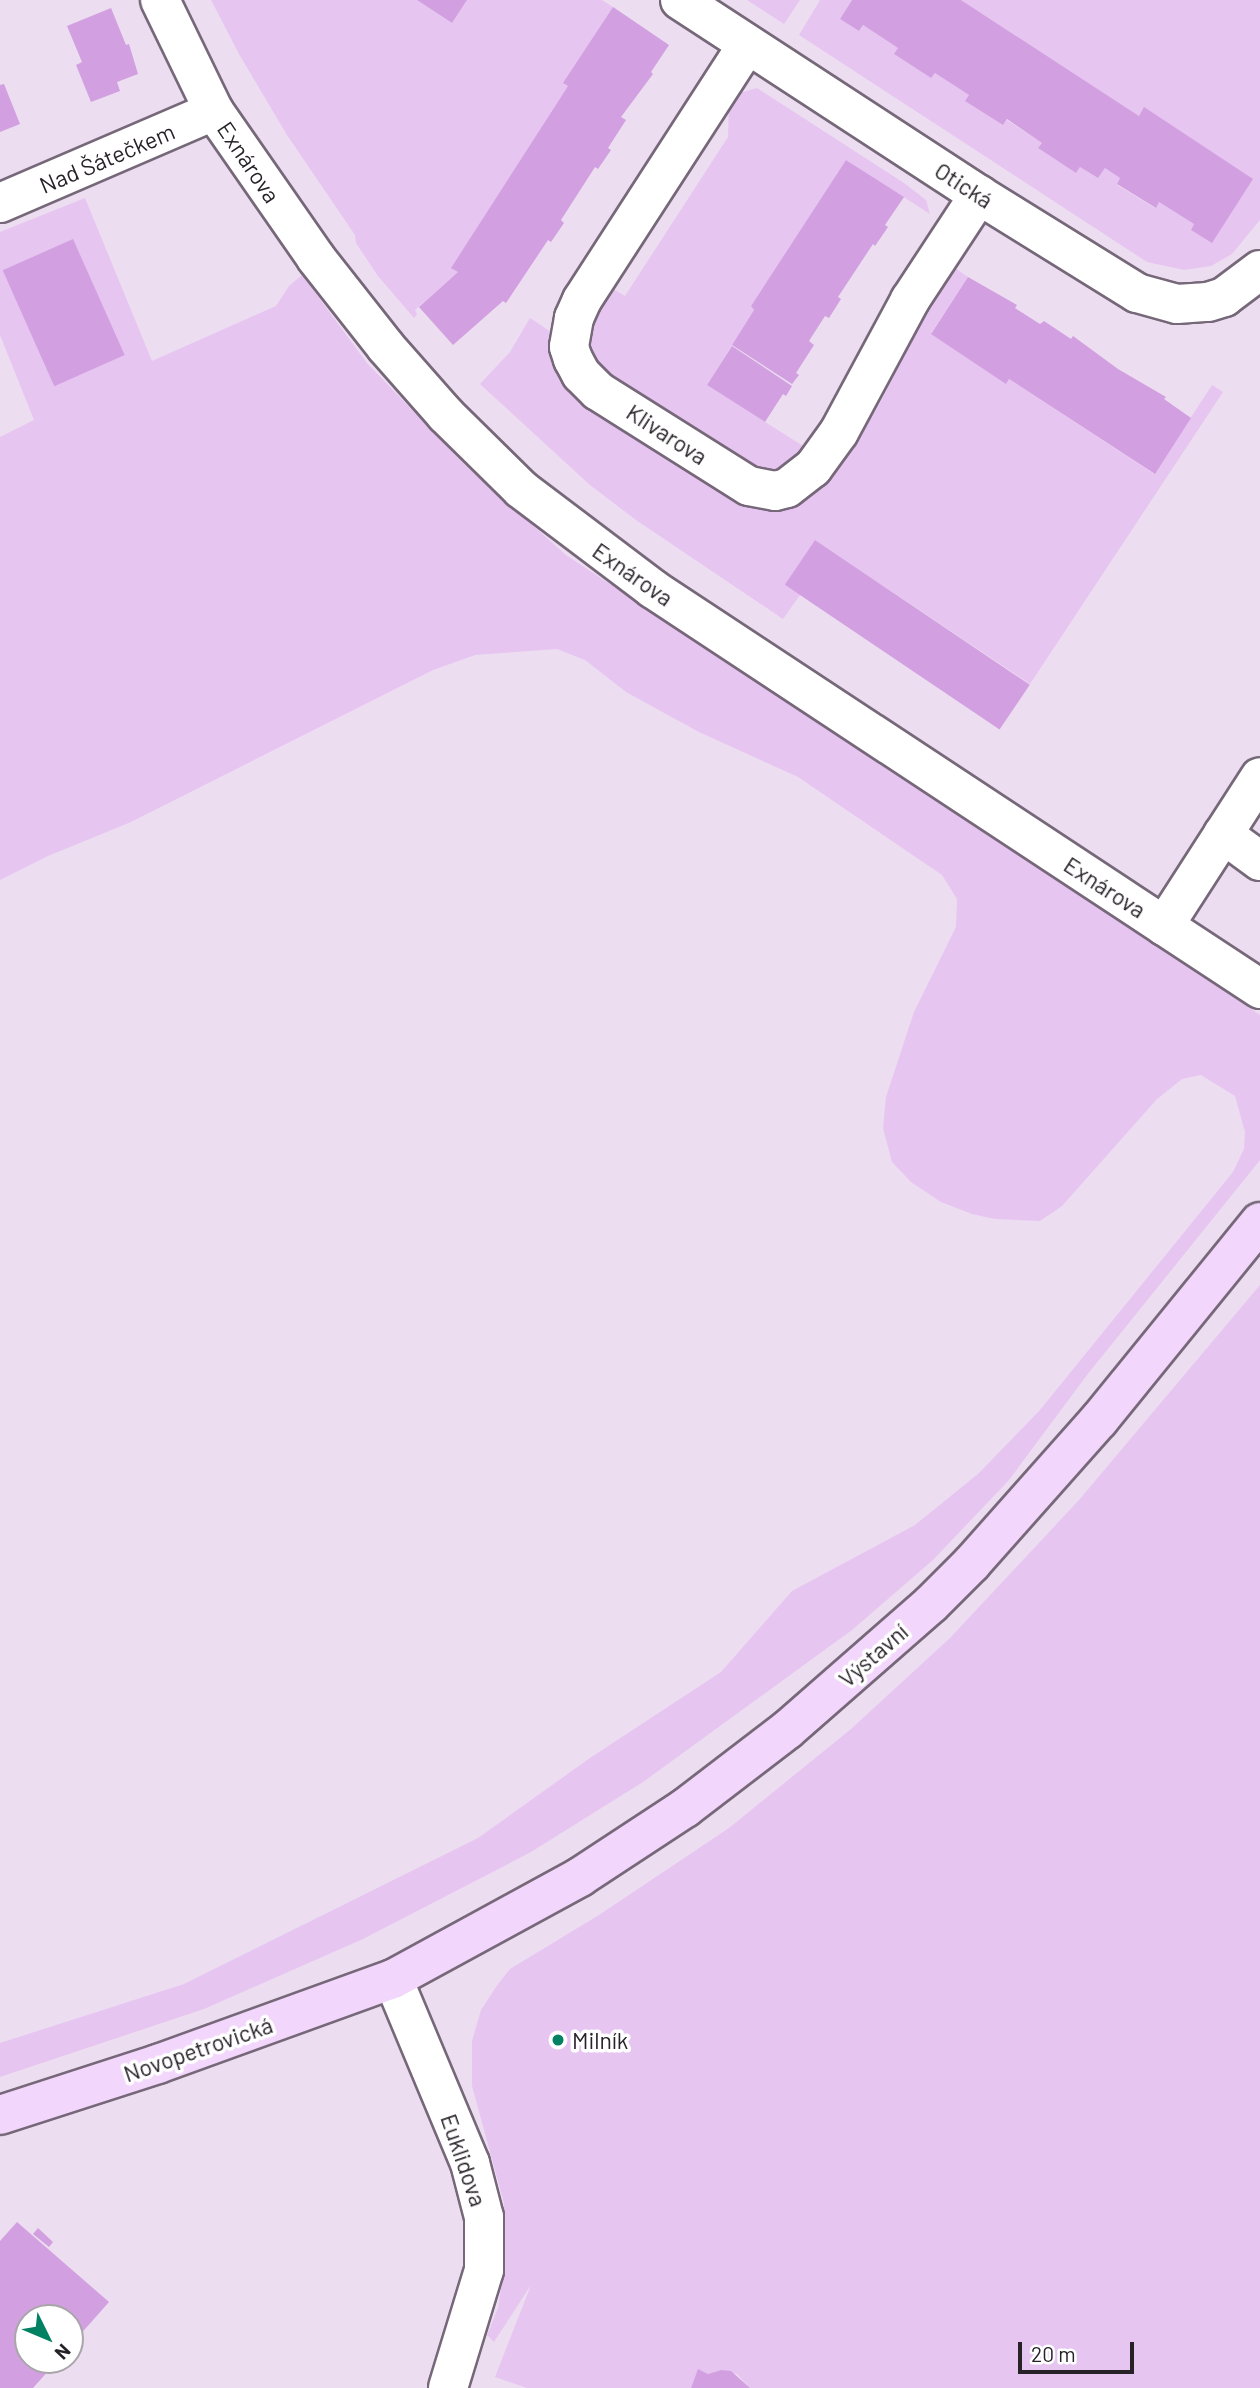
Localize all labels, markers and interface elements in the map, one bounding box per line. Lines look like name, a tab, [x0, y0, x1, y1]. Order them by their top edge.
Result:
street label: Exnárova	[212, 116, 286, 208]
street label: Nad Šátečkem	[35, 117, 179, 199]
street label: Otická	[930, 156, 998, 214]
street label: Klivarova	[622, 398, 712, 470]
street label: Exnárova	[587, 536, 679, 612]
street label: Exnárova	[1059, 850, 1151, 924]
street label: Výstavní	[833, 1618, 913, 1692]
street label: Novopetrovická	[120, 2011, 276, 2087]
place label: Milník	[572, 2026, 628, 2054]
marker: Milník	[550, 2032, 566, 2048]
street label: Euklidova	[435, 2110, 493, 2210]
north arrow	[14, 2304, 84, 2374]
scale bar	[1022, 2328, 1138, 2372]
text: N	[51, 2340, 76, 2365]
text: 20 m	[1031, 2341, 1076, 2366]

